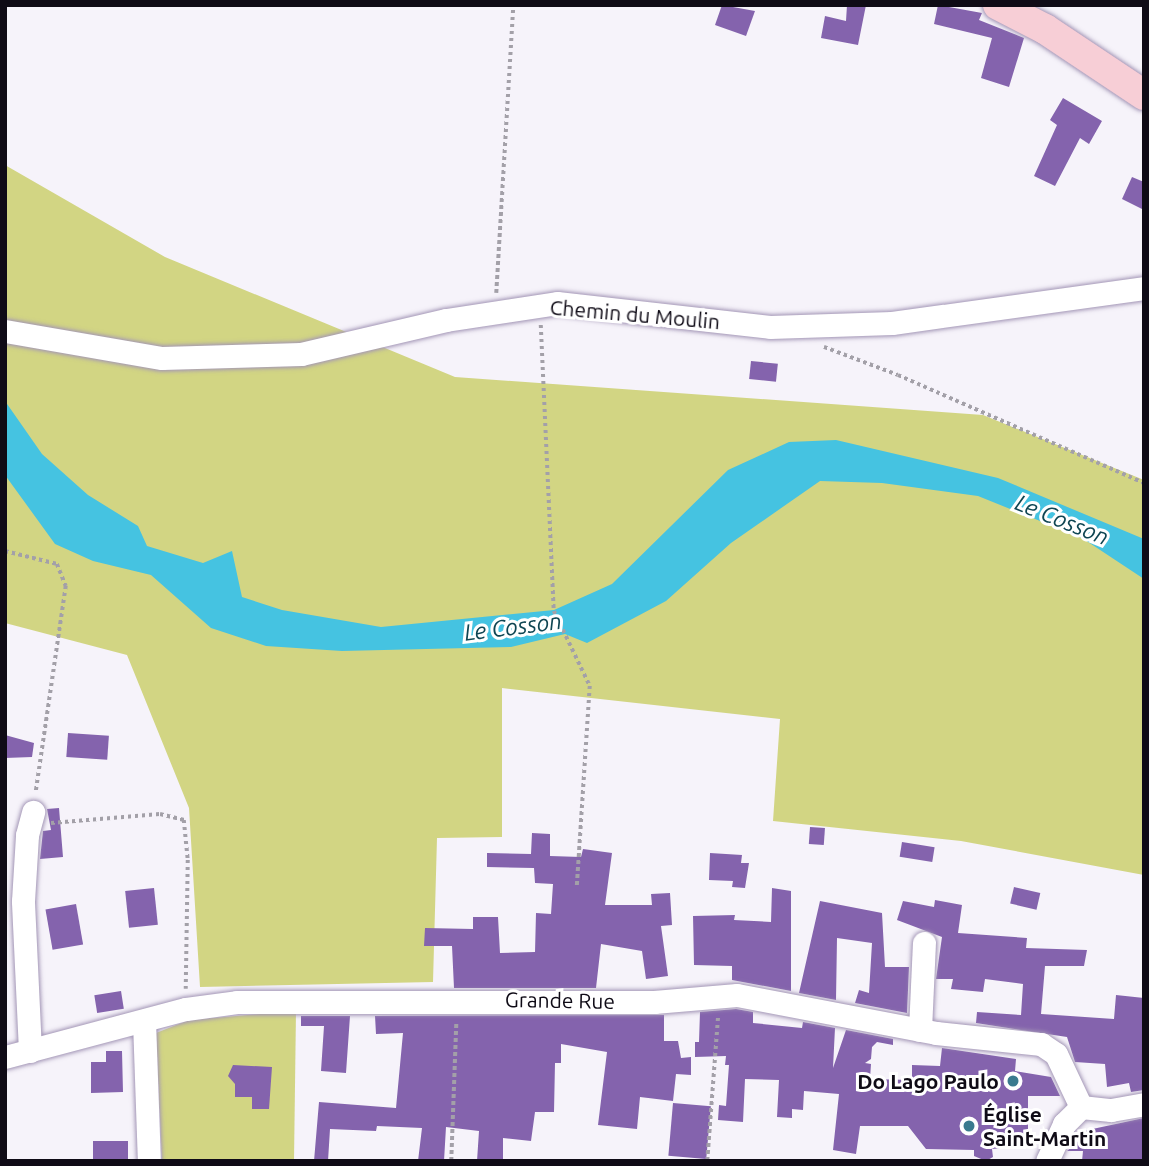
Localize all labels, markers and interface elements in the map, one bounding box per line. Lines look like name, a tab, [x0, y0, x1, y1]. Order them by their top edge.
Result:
street label: Chemin du Moulin	[549, 294, 721, 334]
water label: Le Cosson	[1011, 489, 1113, 551]
water label: Le Cosson	[463, 607, 563, 647]
street label: Grande Rue	[505, 986, 615, 1014]
place label: Do Lago Paulo	[857, 1068, 999, 1094]
marker: Do Lago Paulo	[1005, 1073, 1021, 1089]
place label: Église Saint-Martin	[983, 1101, 1106, 1151]
marker: Église Saint-Martin	[961, 1118, 977, 1134]

